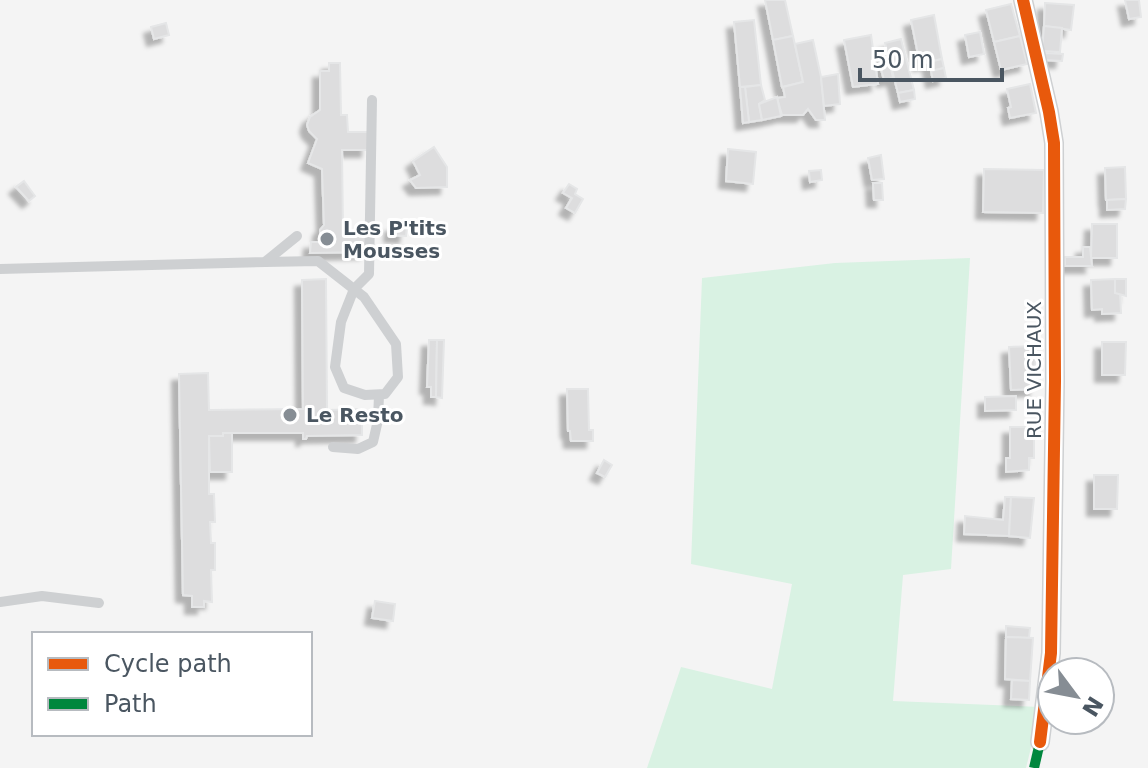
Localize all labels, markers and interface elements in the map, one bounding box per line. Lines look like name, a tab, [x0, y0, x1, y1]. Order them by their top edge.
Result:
scale bar	[860, 32, 1002, 82]
text: 50 m	[872, 46, 934, 74]
place label: Les P'tits Mousses	[343, 216, 447, 263]
marker: Les P'tits Mousses	[318, 230, 336, 248]
street label: RUE VICHAUX	[1022, 301, 1046, 439]
place label: Le Resto	[306, 403, 403, 427]
marker: Le Resto	[281, 406, 299, 424]
legend	[32, 632, 312, 736]
text: Cycle path	[104, 650, 232, 678]
north arrow	[1036, 656, 1116, 736]
text: Path	[104, 690, 157, 718]
text: N	[1077, 692, 1108, 721]

